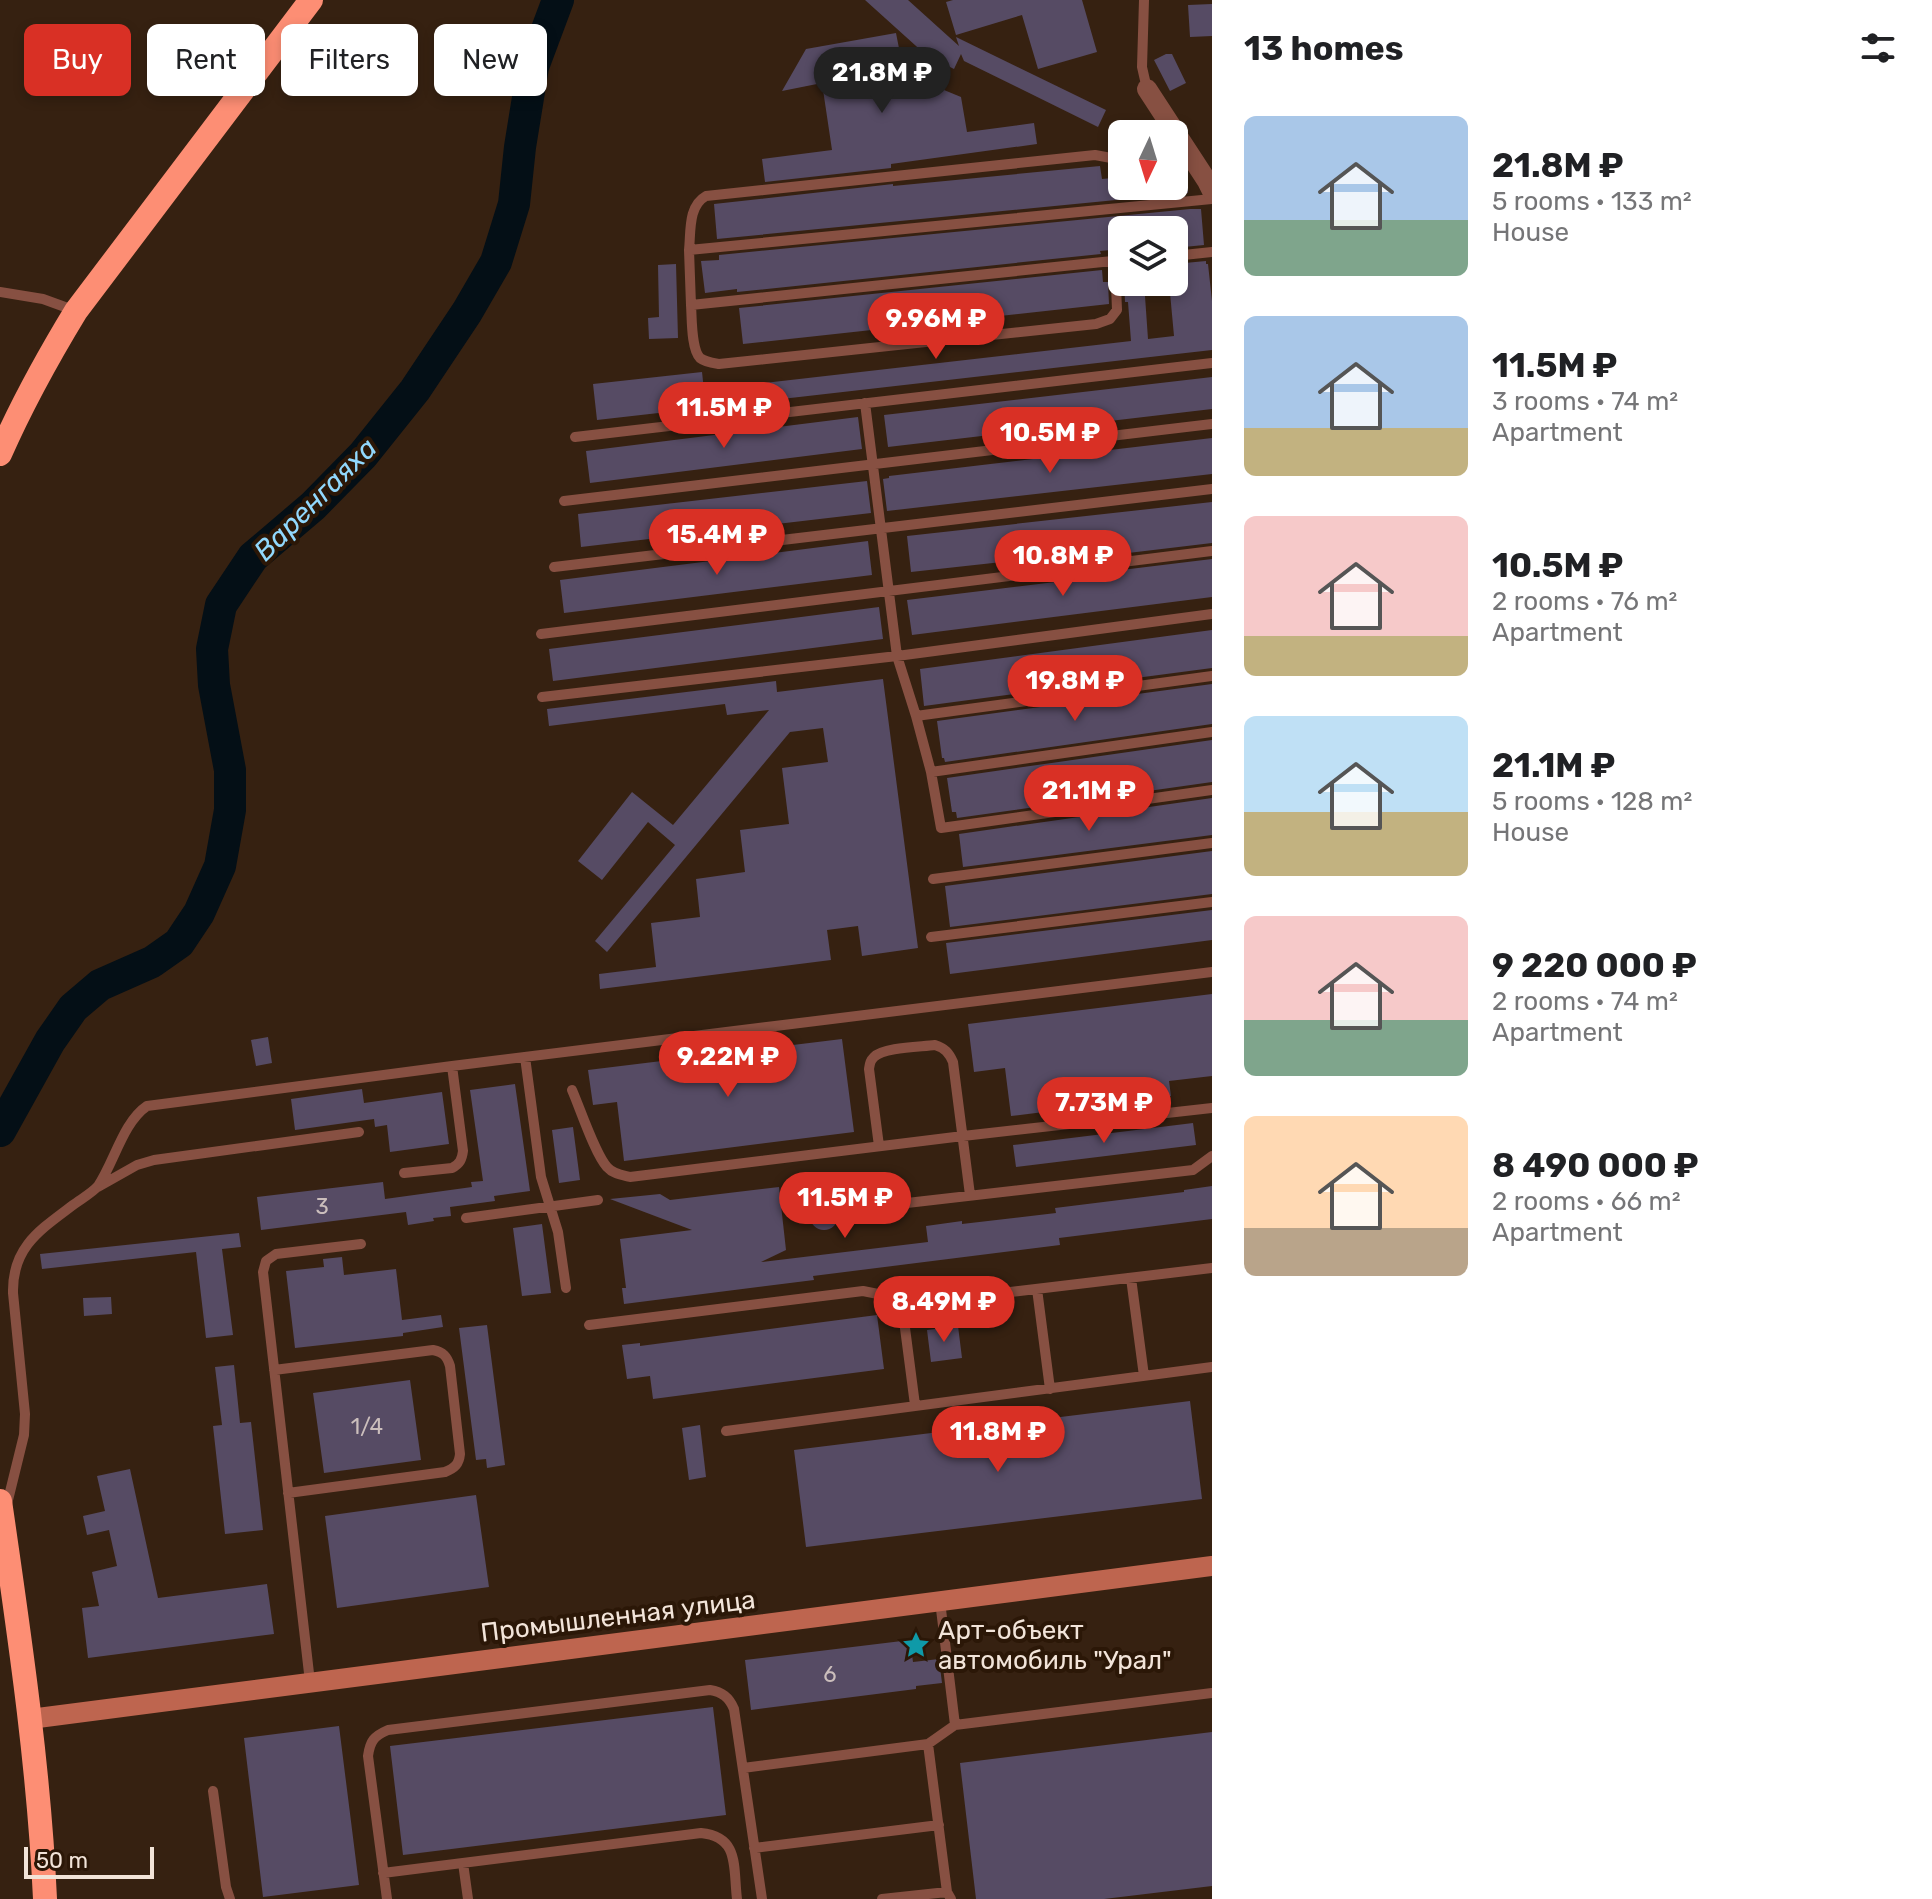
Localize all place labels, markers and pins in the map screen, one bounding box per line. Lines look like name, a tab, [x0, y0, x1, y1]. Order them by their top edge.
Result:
pin: 21.8M ₽	[808, 47, 956, 115]
pin: 9.96M ₽	[862, 293, 1010, 361]
pin: 11.5M ₽	[650, 382, 798, 450]
pin: 10.5M ₽	[976, 407, 1124, 475]
pin: 15.4M ₽	[643, 509, 791, 577]
pin: 10.8M ₽	[989, 530, 1137, 598]
pin: 19.8M ₽	[1001, 655, 1149, 723]
pin: 21.1M ₽	[1015, 765, 1163, 833]
pin: 9.22M ₽	[654, 1031, 802, 1099]
pin: 7.73M ₽	[1030, 1077, 1178, 1145]
pin: 11.5M ₽	[771, 1172, 919, 1240]
pin: 8.49M ₽	[870, 1276, 1018, 1344]
pin: 11.8M ₽	[924, 1406, 1072, 1474]
place label: Арт-объект автомобиль "Урал"	[938, 1615, 1172, 1676]
place icon: Арт-объект автомобиль "Урал"	[901, 1630, 931, 1660]

